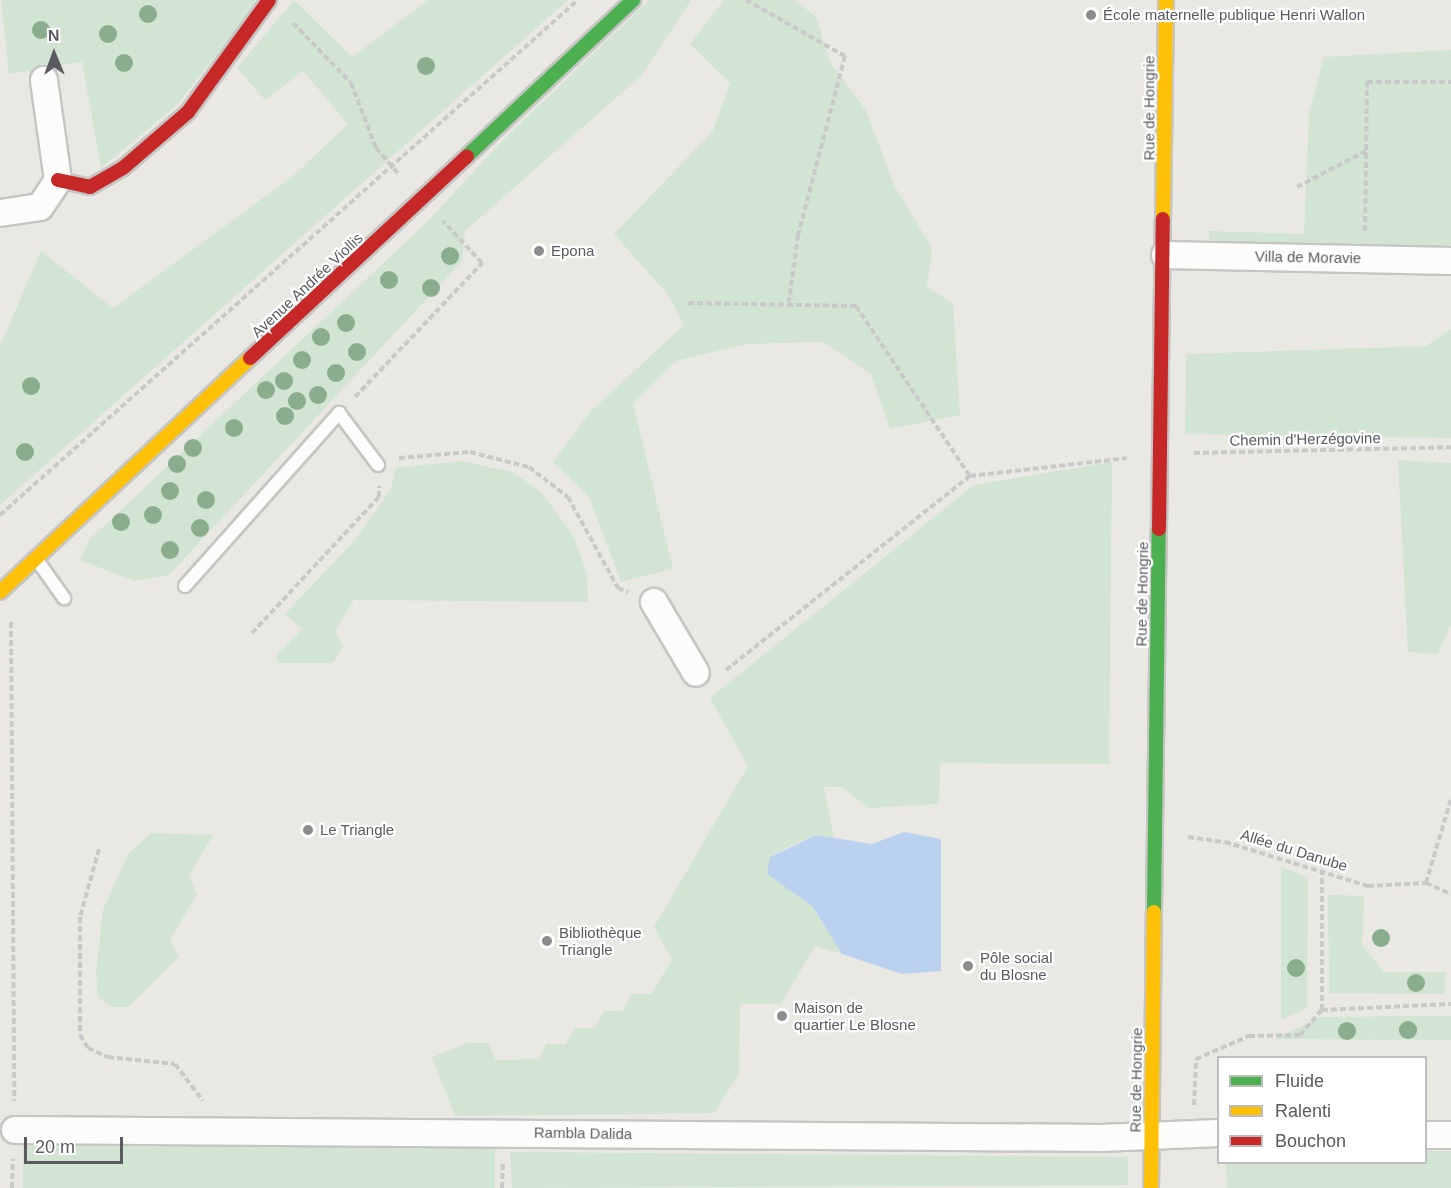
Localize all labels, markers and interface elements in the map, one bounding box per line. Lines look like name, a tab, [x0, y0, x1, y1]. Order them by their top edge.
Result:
place label: École maternelle publique Henri Wallon	[1103, 6, 1365, 24]
marker: École maternelle publique Henri Wallon	[1084, 8, 1098, 22]
north arrow	[24, 24, 84, 84]
text: N	[48, 27, 60, 44]
street label: Rue de Hongrie	[1140, 55, 1158, 161]
street label: Avenue Andrée Viollis	[247, 229, 367, 341]
place label: Epona	[551, 242, 594, 260]
marker: Epona	[532, 244, 546, 258]
street label: Villa de Moravie	[1255, 247, 1361, 267]
street label: Chemin d'Herzégovine	[1229, 429, 1381, 449]
street label: Rue de Hongrie	[1132, 541, 1152, 647]
place label: Le Triangle	[320, 821, 394, 839]
marker: Le Triangle	[301, 823, 315, 837]
street label: Allée du Danube	[1238, 825, 1350, 875]
place label: Bibliothèque Triangle	[559, 923, 642, 958]
marker: Bibliothèque Triangle	[540, 934, 554, 948]
place label: Pôle social du Blosne	[980, 948, 1053, 983]
marker: Pôle social du Blosne	[961, 959, 975, 973]
place label: Maison de quartier Le Blosne	[794, 998, 916, 1033]
marker: Maison de quartier Le Blosne	[775, 1009, 789, 1023]
street label: Rue de Hongrie	[1126, 1027, 1146, 1133]
legend	[1217, 1056, 1427, 1164]
text: Fluide	[1275, 1071, 1324, 1091]
text: Ralenti	[1275, 1101, 1331, 1121]
street label: Rambla Dalida	[534, 1123, 632, 1143]
scale bar	[27, 1125, 126, 1163]
text: Bouchon	[1275, 1131, 1346, 1151]
text: 20 m	[35, 1137, 75, 1157]

